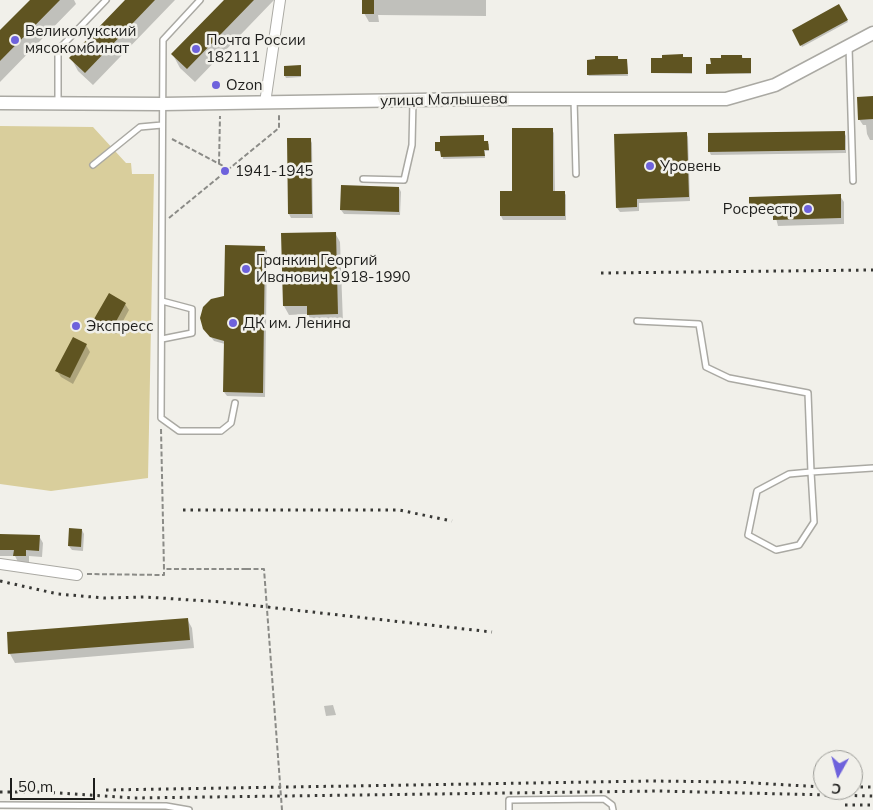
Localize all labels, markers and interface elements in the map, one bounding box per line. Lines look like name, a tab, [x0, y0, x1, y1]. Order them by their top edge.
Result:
place label: Великолукский мясокомбинат	[25, 22, 136, 57]
place label: Почта России 182111	[206, 31, 306, 66]
marker: Великолукский мясокомбинат	[9, 34, 21, 46]
marker: Почта России 182111	[190, 43, 202, 55]
place label: Ozon	[226, 76, 263, 94]
marker: Ozon	[210, 79, 222, 91]
street label: улица Малышева	[380, 90, 508, 110]
place label: Уровень	[660, 157, 721, 175]
marker: Уровень	[644, 160, 656, 172]
place label: 1941-1945	[235, 162, 313, 180]
marker: 1941-1945	[219, 165, 231, 177]
place label: Росреестр	[723, 200, 798, 218]
marker: Росреестр	[802, 203, 814, 215]
place label: Гранкин Георгий Иванович 1918-1990	[256, 251, 410, 286]
marker: Гранкин Георгий Иванович 1918-1990	[240, 263, 252, 275]
place label: ДК им. Ленина	[243, 314, 351, 332]
place label: Экспресс	[86, 317, 154, 335]
marker: ДК им. Ленина	[227, 317, 239, 329]
marker: Экспресс	[70, 320, 82, 332]
north arrow	[813, 750, 863, 800]
scale bar	[12, 768, 98, 800]
text: 50 m	[18, 777, 53, 796]
text: С	[830, 779, 842, 798]

